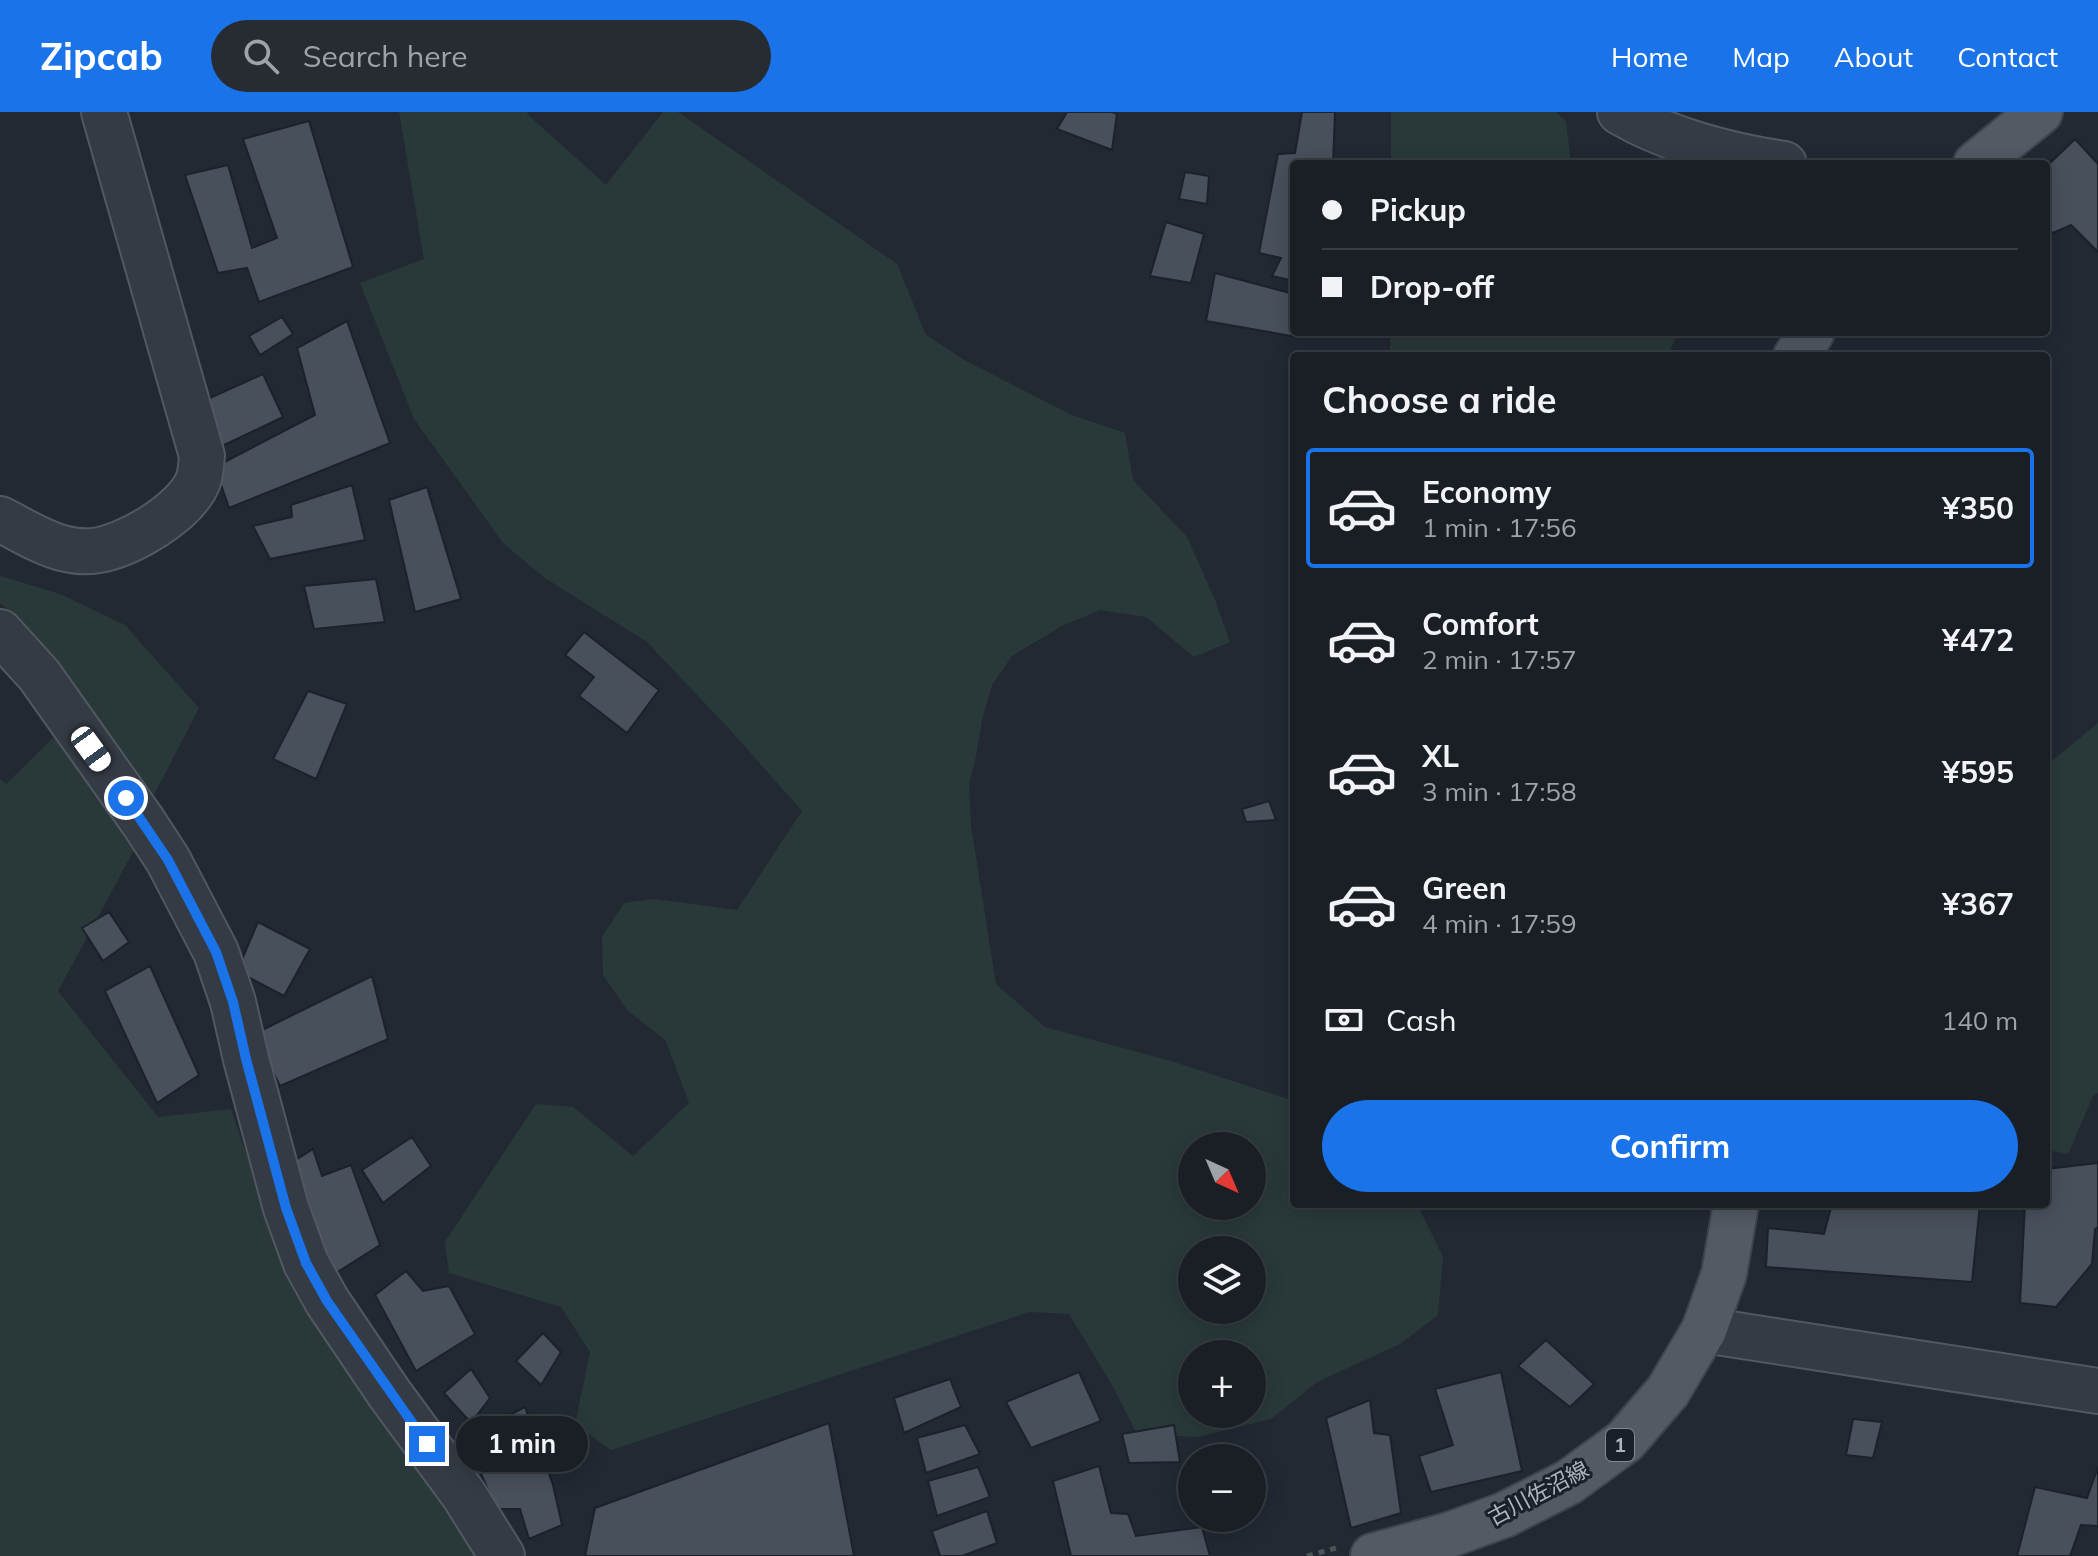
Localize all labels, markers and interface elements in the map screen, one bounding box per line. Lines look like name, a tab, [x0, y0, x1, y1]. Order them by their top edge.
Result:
search box	[211, 20, 771, 92]
text: Zipcab	[40, 32, 163, 80]
icon: search	[239, 34, 283, 78]
text: Search here	[303, 37, 468, 75]
text: Home	[1611, 39, 1688, 74]
text: Map	[1732, 39, 1790, 74]
text: About	[1834, 39, 1913, 74]
text: Contact	[1957, 39, 2058, 74]
text: Pickup	[1370, 191, 1466, 229]
text: Drop-off	[1370, 268, 1494, 306]
text: Choose a ride	[1322, 377, 1556, 422]
icon: car	[1326, 472, 1398, 544]
text: Economy	[1422, 473, 1551, 511]
text: ¥350	[1942, 489, 2014, 527]
text: 1 min · 17:56	[1422, 511, 1577, 544]
icon: car	[1326, 604, 1398, 676]
text: Comfort	[1422, 605, 1539, 643]
text: ¥472	[1942, 621, 2014, 659]
text: 2 min · 17:57	[1422, 643, 1577, 676]
car	[67, 723, 115, 775]
icon: car	[1326, 736, 1398, 808]
text: XL	[1422, 737, 1459, 775]
text: ¥595	[1942, 753, 2014, 791]
text: 3 min · 17:58	[1422, 775, 1577, 808]
route start	[108, 780, 144, 816]
icon: car	[1326, 868, 1398, 940]
text: Green	[1422, 869, 1507, 907]
text: ¥367	[1942, 885, 2014, 923]
text: 4 min · 17:59	[1422, 907, 1577, 940]
icon: cash	[1322, 998, 1366, 1042]
text: Cash	[1386, 1001, 1457, 1039]
text: 140 m	[1942, 1004, 2018, 1037]
button: Confirm	[1322, 1100, 2018, 1192]
north arrow	[1178, 1132, 1266, 1220]
map controls	[1178, 1132, 1266, 1532]
button: layers	[1178, 1236, 1266, 1324]
button: +	[1178, 1340, 1266, 1428]
callout: 1 min	[455, 1416, 587, 1472]
route end	[409, 1426, 445, 1462]
text: 1 min	[488, 1427, 556, 1460]
road number: 1	[1606, 1429, 1634, 1461]
button: −	[1178, 1444, 1266, 1532]
street label: 古川佐沼線	[1483, 1455, 1593, 1531]

